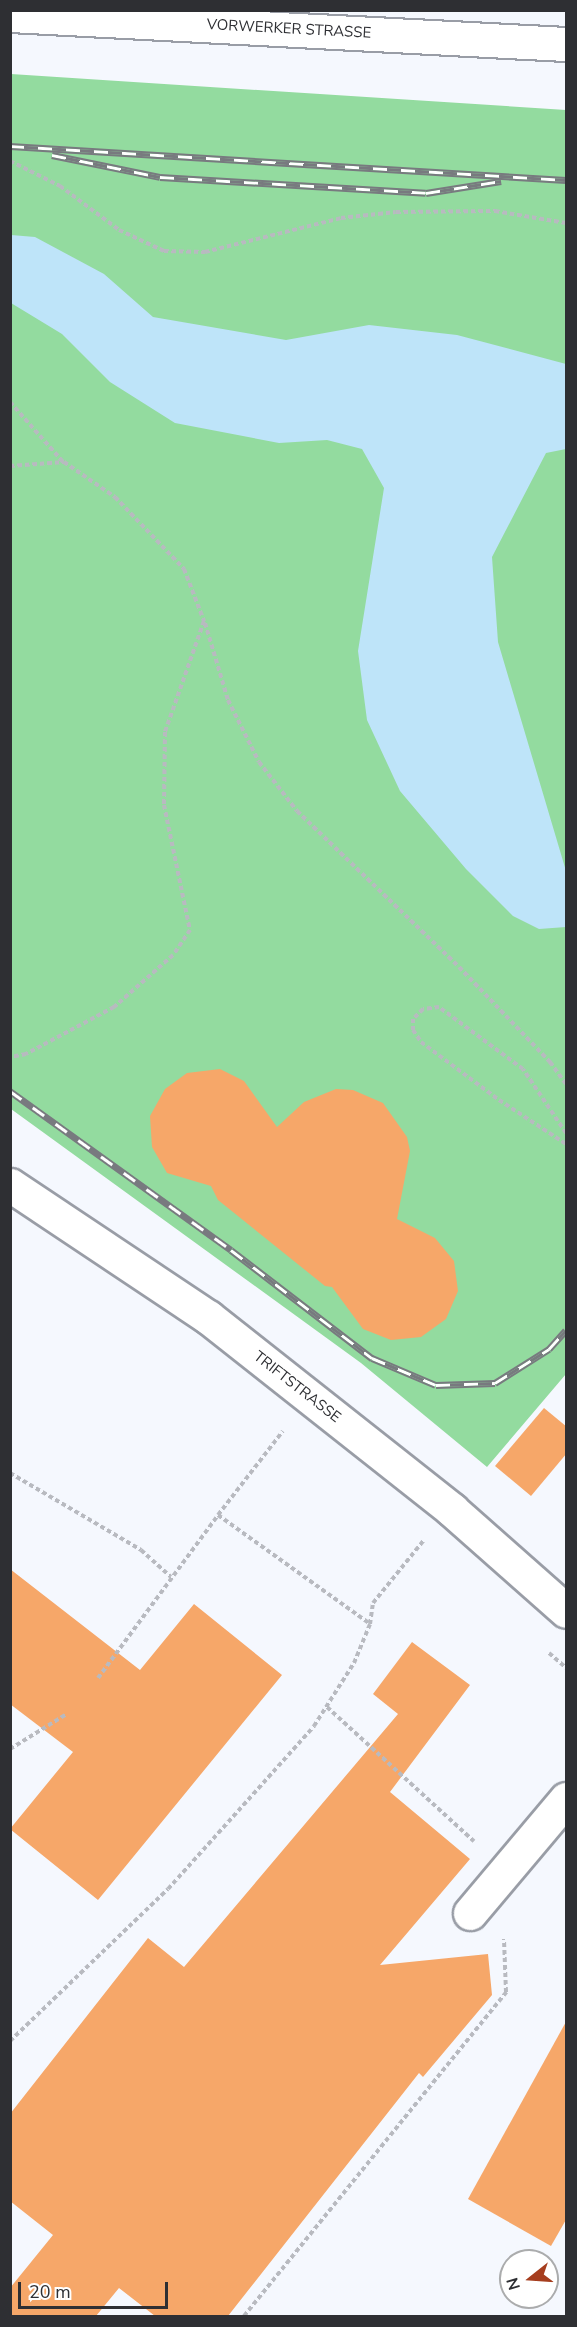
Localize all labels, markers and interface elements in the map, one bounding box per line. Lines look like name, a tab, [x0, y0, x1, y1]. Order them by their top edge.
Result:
street label: VORWERKER STRASSE	[206, 16, 372, 42]
street label: TRIFTSTRASSE	[250, 1347, 344, 1427]
north arrow	[499, 2249, 559, 2309]
scale bar	[21, 2270, 171, 2308]
text: N	[501, 2275, 526, 2293]
text: 20 m	[29, 2280, 71, 2304]

